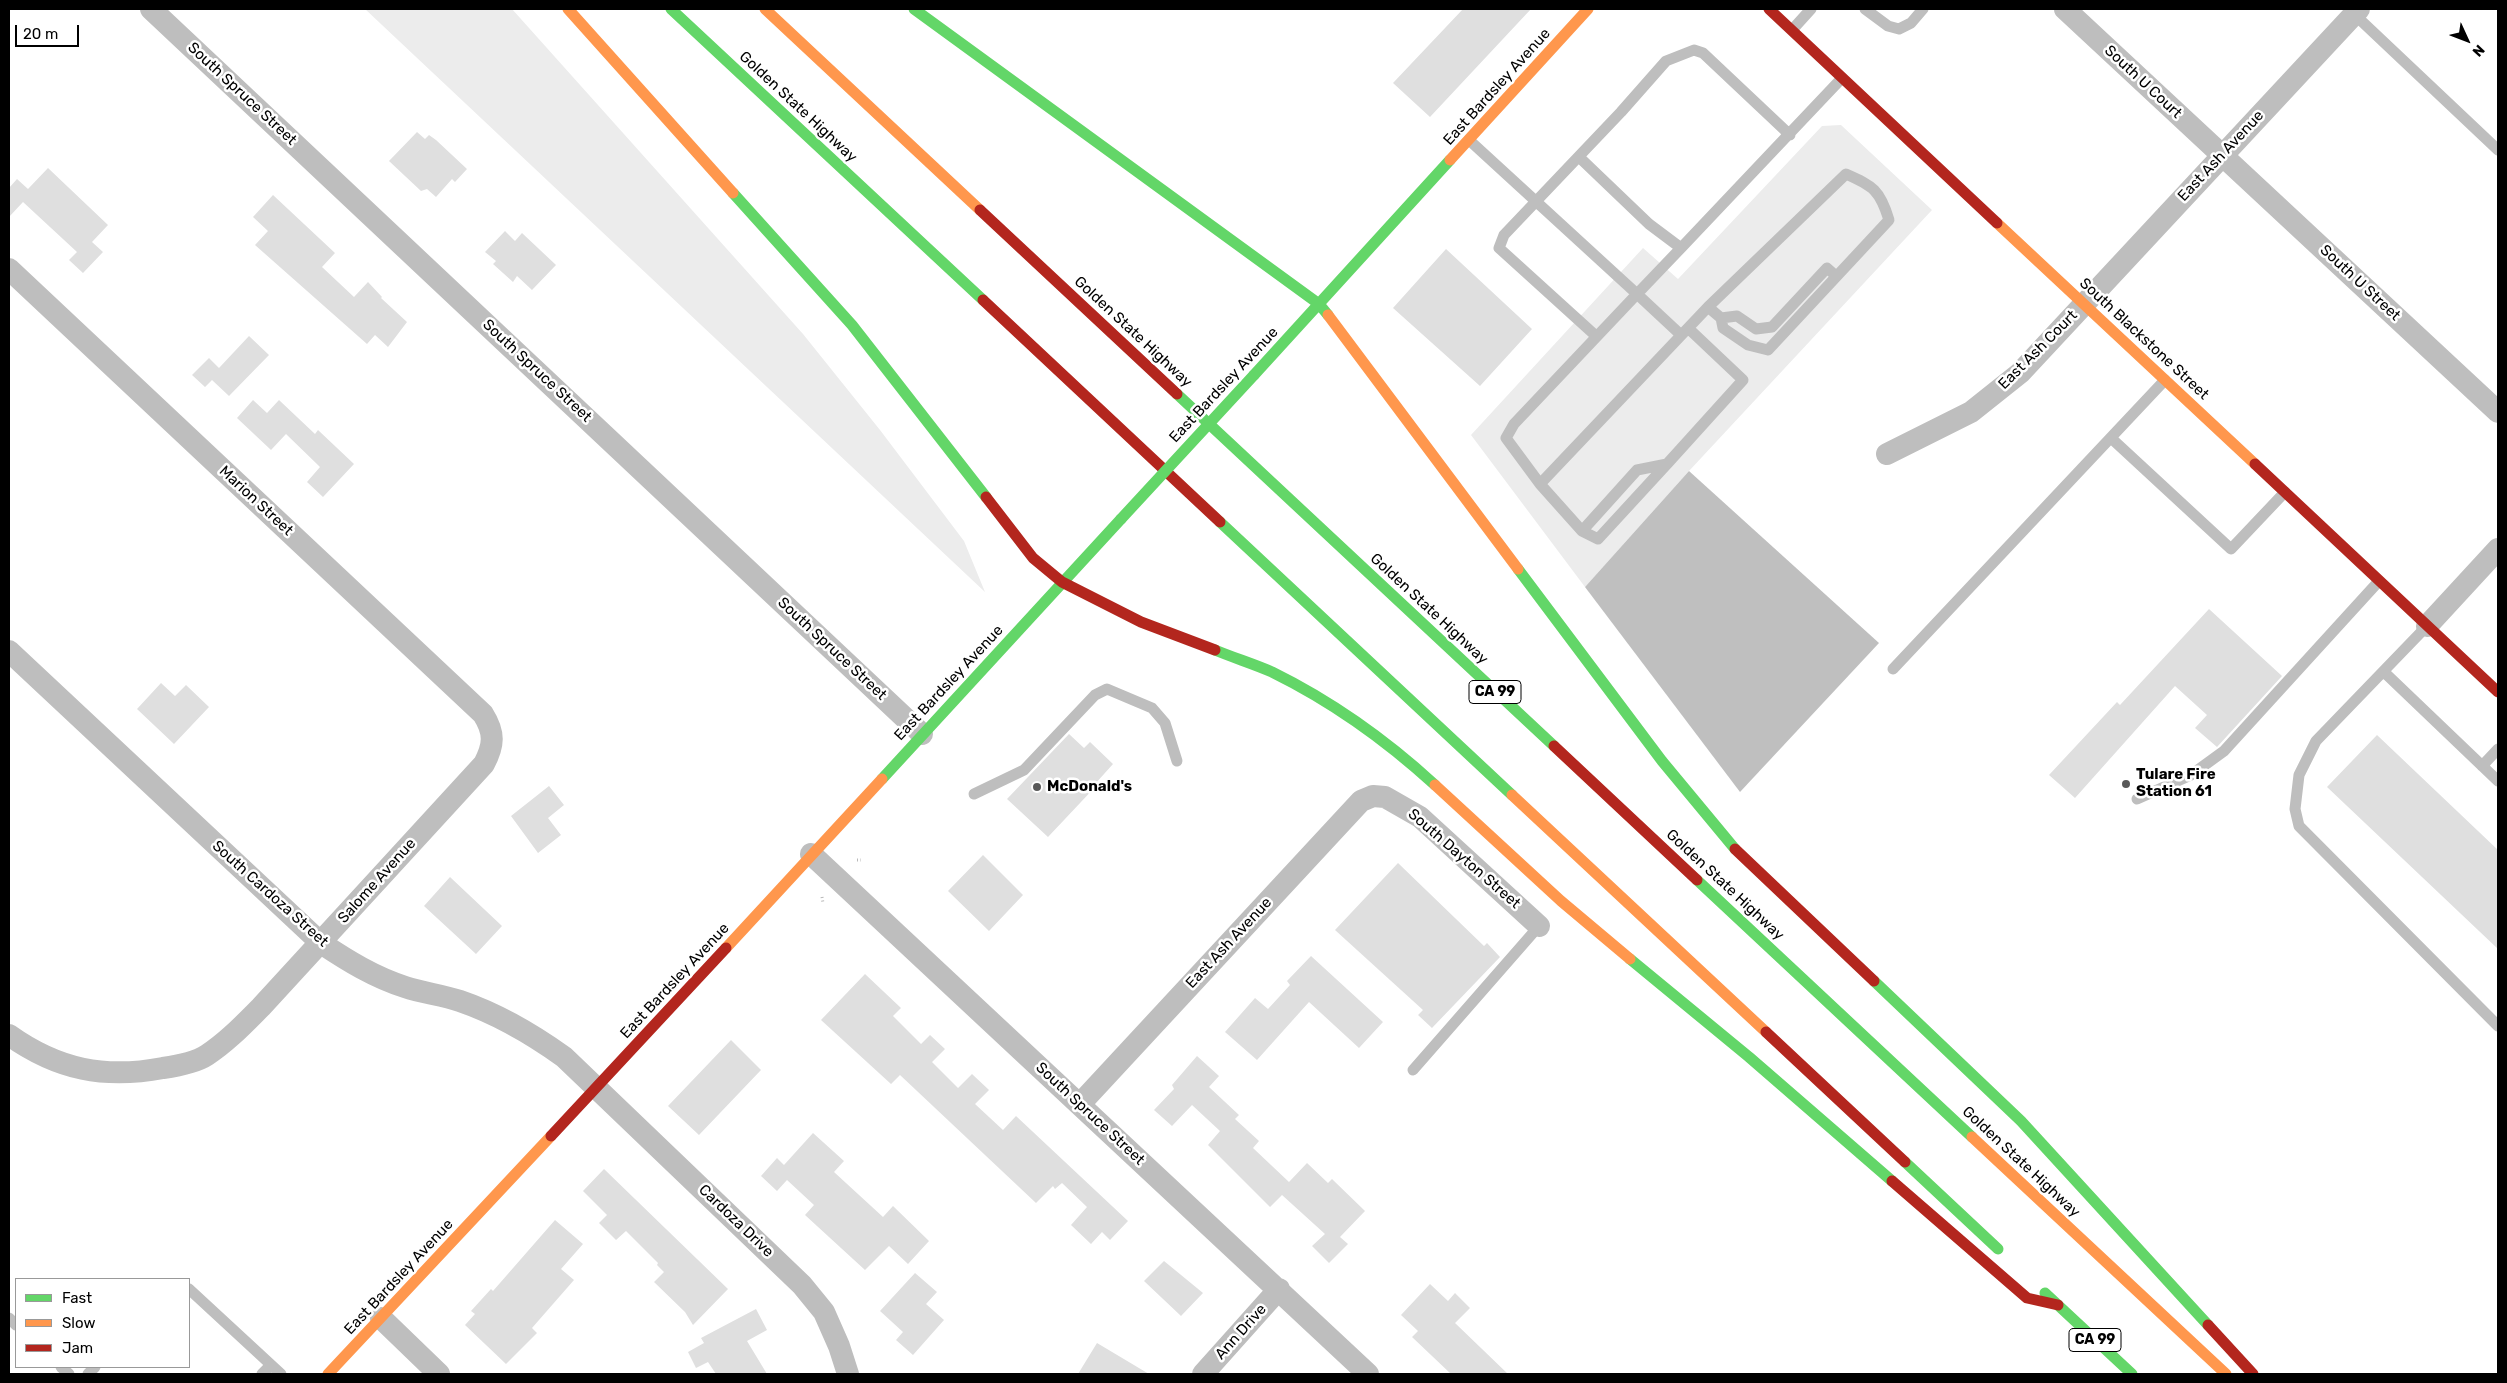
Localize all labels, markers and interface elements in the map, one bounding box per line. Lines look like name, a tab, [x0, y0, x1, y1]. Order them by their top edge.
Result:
scale bar	[18, 15, 81, 47]
north arrow	[2442, 15, 2492, 65]
text: 20 m	[23, 25, 58, 43]
street label: East Bardsley Avenue	[1440, 25, 1554, 149]
street label: South Spruce Street	[184, 39, 300, 149]
text: N	[2469, 41, 2488, 60]
street label: South U Court	[2101, 42, 2185, 122]
street label: Golden State Highway	[735, 48, 861, 166]
street label: East Ash Avenue	[2174, 107, 2268, 205]
street label: South U Street	[2316, 241, 2404, 325]
street label: Golden State Highway	[1070, 273, 1196, 391]
street label: South Blackstone Street	[2076, 274, 2212, 404]
street label: East Ash Court	[1995, 307, 2081, 393]
street label: South Spruce Street	[479, 316, 595, 426]
street label: East Bardsley Avenue	[1166, 324, 1282, 446]
street label: Marion Street	[215, 462, 297, 540]
street label: Golden State Highway	[1366, 550, 1492, 668]
street label: South Spruce Street	[774, 594, 890, 704]
street label: East Bardsley Avenue	[891, 622, 1007, 744]
road number: CA 99	[1469, 680, 1521, 704]
place label: Tulare Fire Station 61	[2136, 766, 2216, 801]
place label: McDonald's	[1047, 778, 1132, 796]
marker: Tulare Fire Station 61	[2120, 778, 2132, 790]
marker: McDonald's	[1031, 781, 1043, 793]
street label: South Dayton Street	[1404, 805, 1524, 913]
street label: Golden State Highway	[1662, 826, 1788, 944]
street label: Salome Avenue	[334, 835, 420, 927]
street label: South Cardoza Street	[208, 837, 332, 951]
street label: East Ash Avenue	[1182, 894, 1276, 992]
street label: East Bardsley Avenue	[617, 920, 733, 1042]
street label: South Spruce Street	[1032, 1059, 1148, 1169]
street label: Golden State Highway	[1958, 1103, 2084, 1221]
street label: Cardoza Drive	[695, 1181, 777, 1261]
street label: East Bardsley Avenue	[341, 1216, 457, 1338]
legend	[15, 1278, 190, 1368]
text: Fast	[62, 1289, 92, 1307]
street label: Ann Drive	[1212, 1301, 1270, 1363]
text: Slow	[62, 1314, 95, 1332]
road number: CA 99	[2069, 1328, 2121, 1352]
text: Jam	[62, 1339, 93, 1357]

